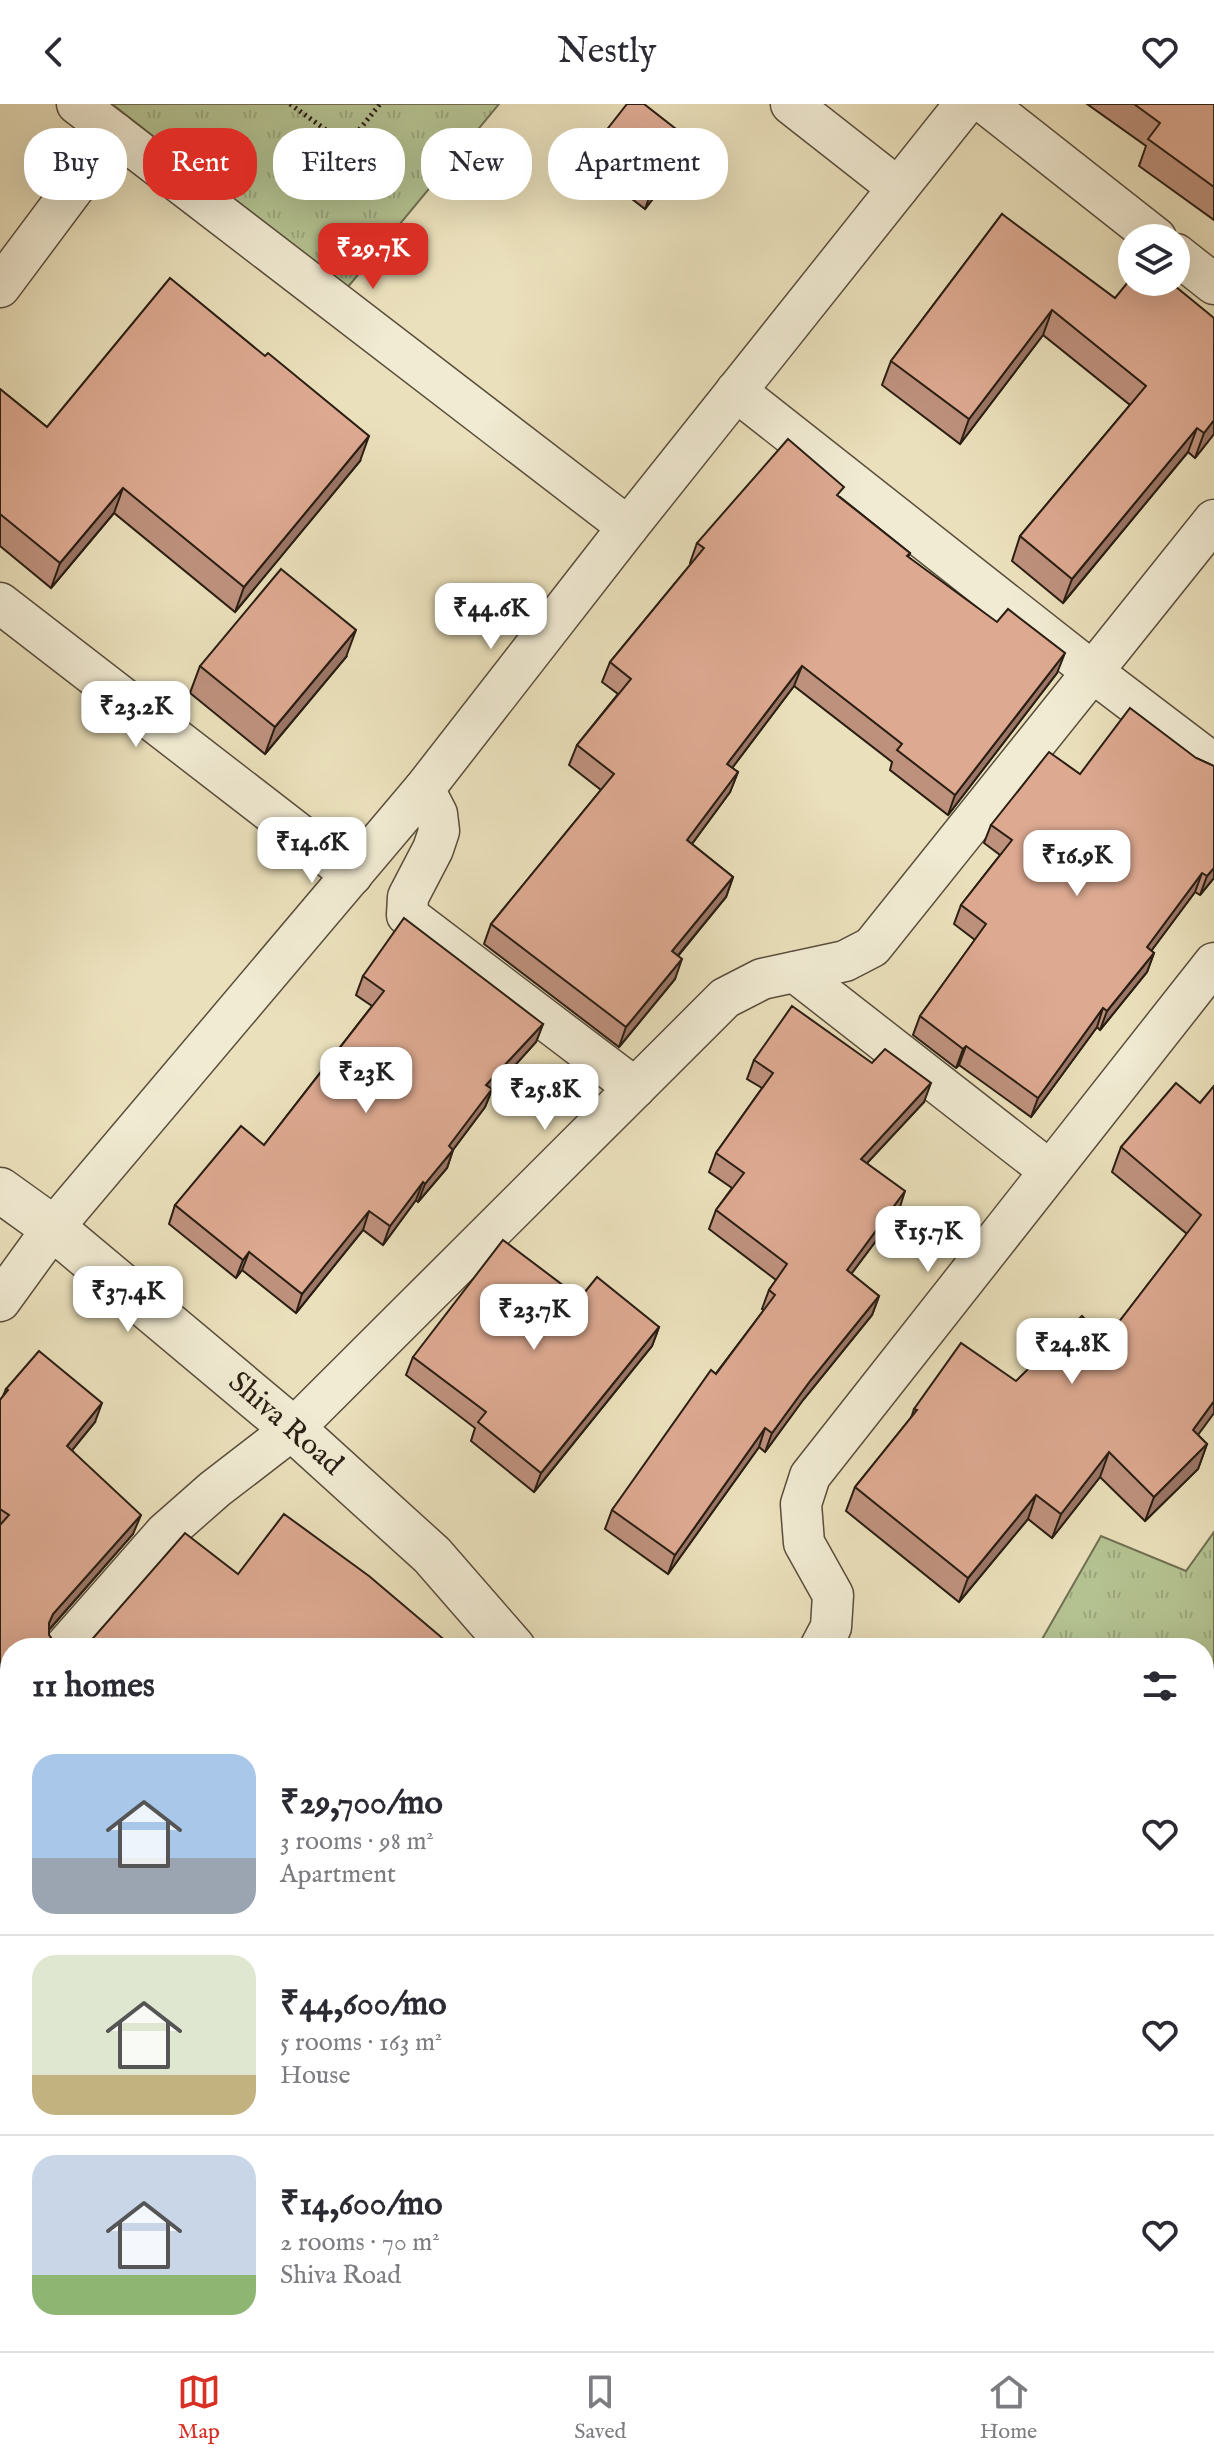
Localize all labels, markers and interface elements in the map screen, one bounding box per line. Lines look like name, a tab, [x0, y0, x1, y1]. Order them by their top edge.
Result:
text: Nestly	[558, 29, 656, 75]
icon: back	[32, 30, 76, 74]
icon: heart	[1138, 30, 1182, 74]
chip: Buy	[24, 128, 127, 200]
chip: Rent	[143, 128, 257, 200]
chip: Filters	[273, 128, 405, 200]
chip: New	[421, 128, 532, 200]
chip: Apartment	[548, 128, 728, 200]
pin: ₹29.7K	[308, 223, 438, 291]
map controls	[1118, 224, 1190, 296]
button: layers	[1118, 224, 1190, 296]
text: ₹29.7K	[336, 232, 410, 265]
pin: ₹44.6K	[426, 583, 556, 651]
text: ₹44.6K	[453, 592, 529, 625]
pin: ₹23.2K	[71, 681, 201, 749]
text: ₹23.2K	[99, 690, 173, 723]
pin: ₹14.6K	[247, 817, 377, 885]
text: ₹14.6K	[275, 826, 349, 859]
pin: ₹16.9K	[1012, 830, 1142, 898]
text: ₹16.9K	[1041, 839, 1113, 872]
pin: ₹23K	[319, 1047, 413, 1115]
text: ₹23K	[338, 1056, 394, 1089]
pin: ₹25.8K	[480, 1064, 610, 1132]
text: ₹25.8K	[510, 1073, 581, 1106]
pin: ₹15.7K	[863, 1206, 993, 1274]
text: ₹15.7K	[893, 1215, 963, 1248]
pin: ₹37.4K	[63, 1266, 193, 1334]
text: ₹37.4K	[91, 1275, 165, 1308]
pin: ₹23.7K	[469, 1284, 599, 1352]
text: ₹23.7K	[498, 1293, 570, 1326]
pin: ₹24.8K	[1007, 1318, 1137, 1386]
text: ₹24.8K	[1035, 1327, 1109, 1360]
street label: Shiva Road	[220, 1364, 351, 1485]
icon: filters	[1138, 1664, 1182, 1708]
text: 11 homes	[32, 1665, 155, 1708]
text: ₹29,700/mo	[280, 1782, 443, 1825]
icon: home	[96, 1786, 192, 1882]
icon: heart	[1138, 1812, 1182, 1856]
text: 3 rooms · 98 m²	[280, 1825, 434, 1858]
text: Apartment	[280, 1858, 396, 1891]
text: ₹44,600/mo	[280, 1983, 447, 2026]
icon: home	[96, 1987, 192, 2083]
icon: heart	[1138, 2013, 1182, 2057]
text: 5 rooms · 163 m²	[280, 2026, 442, 2059]
text: House	[280, 2059, 350, 2092]
text: ₹14,600/mo	[280, 2183, 443, 2226]
icon: home	[96, 2187, 192, 2283]
icon: heart	[1138, 2213, 1182, 2257]
text: 2 rooms · 70 m²	[280, 2226, 440, 2259]
text: Shiva Road	[280, 2259, 401, 2292]
tab: Map	[177, 2370, 221, 2446]
tab: Saved	[574, 2370, 626, 2446]
tab: Home	[980, 2370, 1037, 2446]

